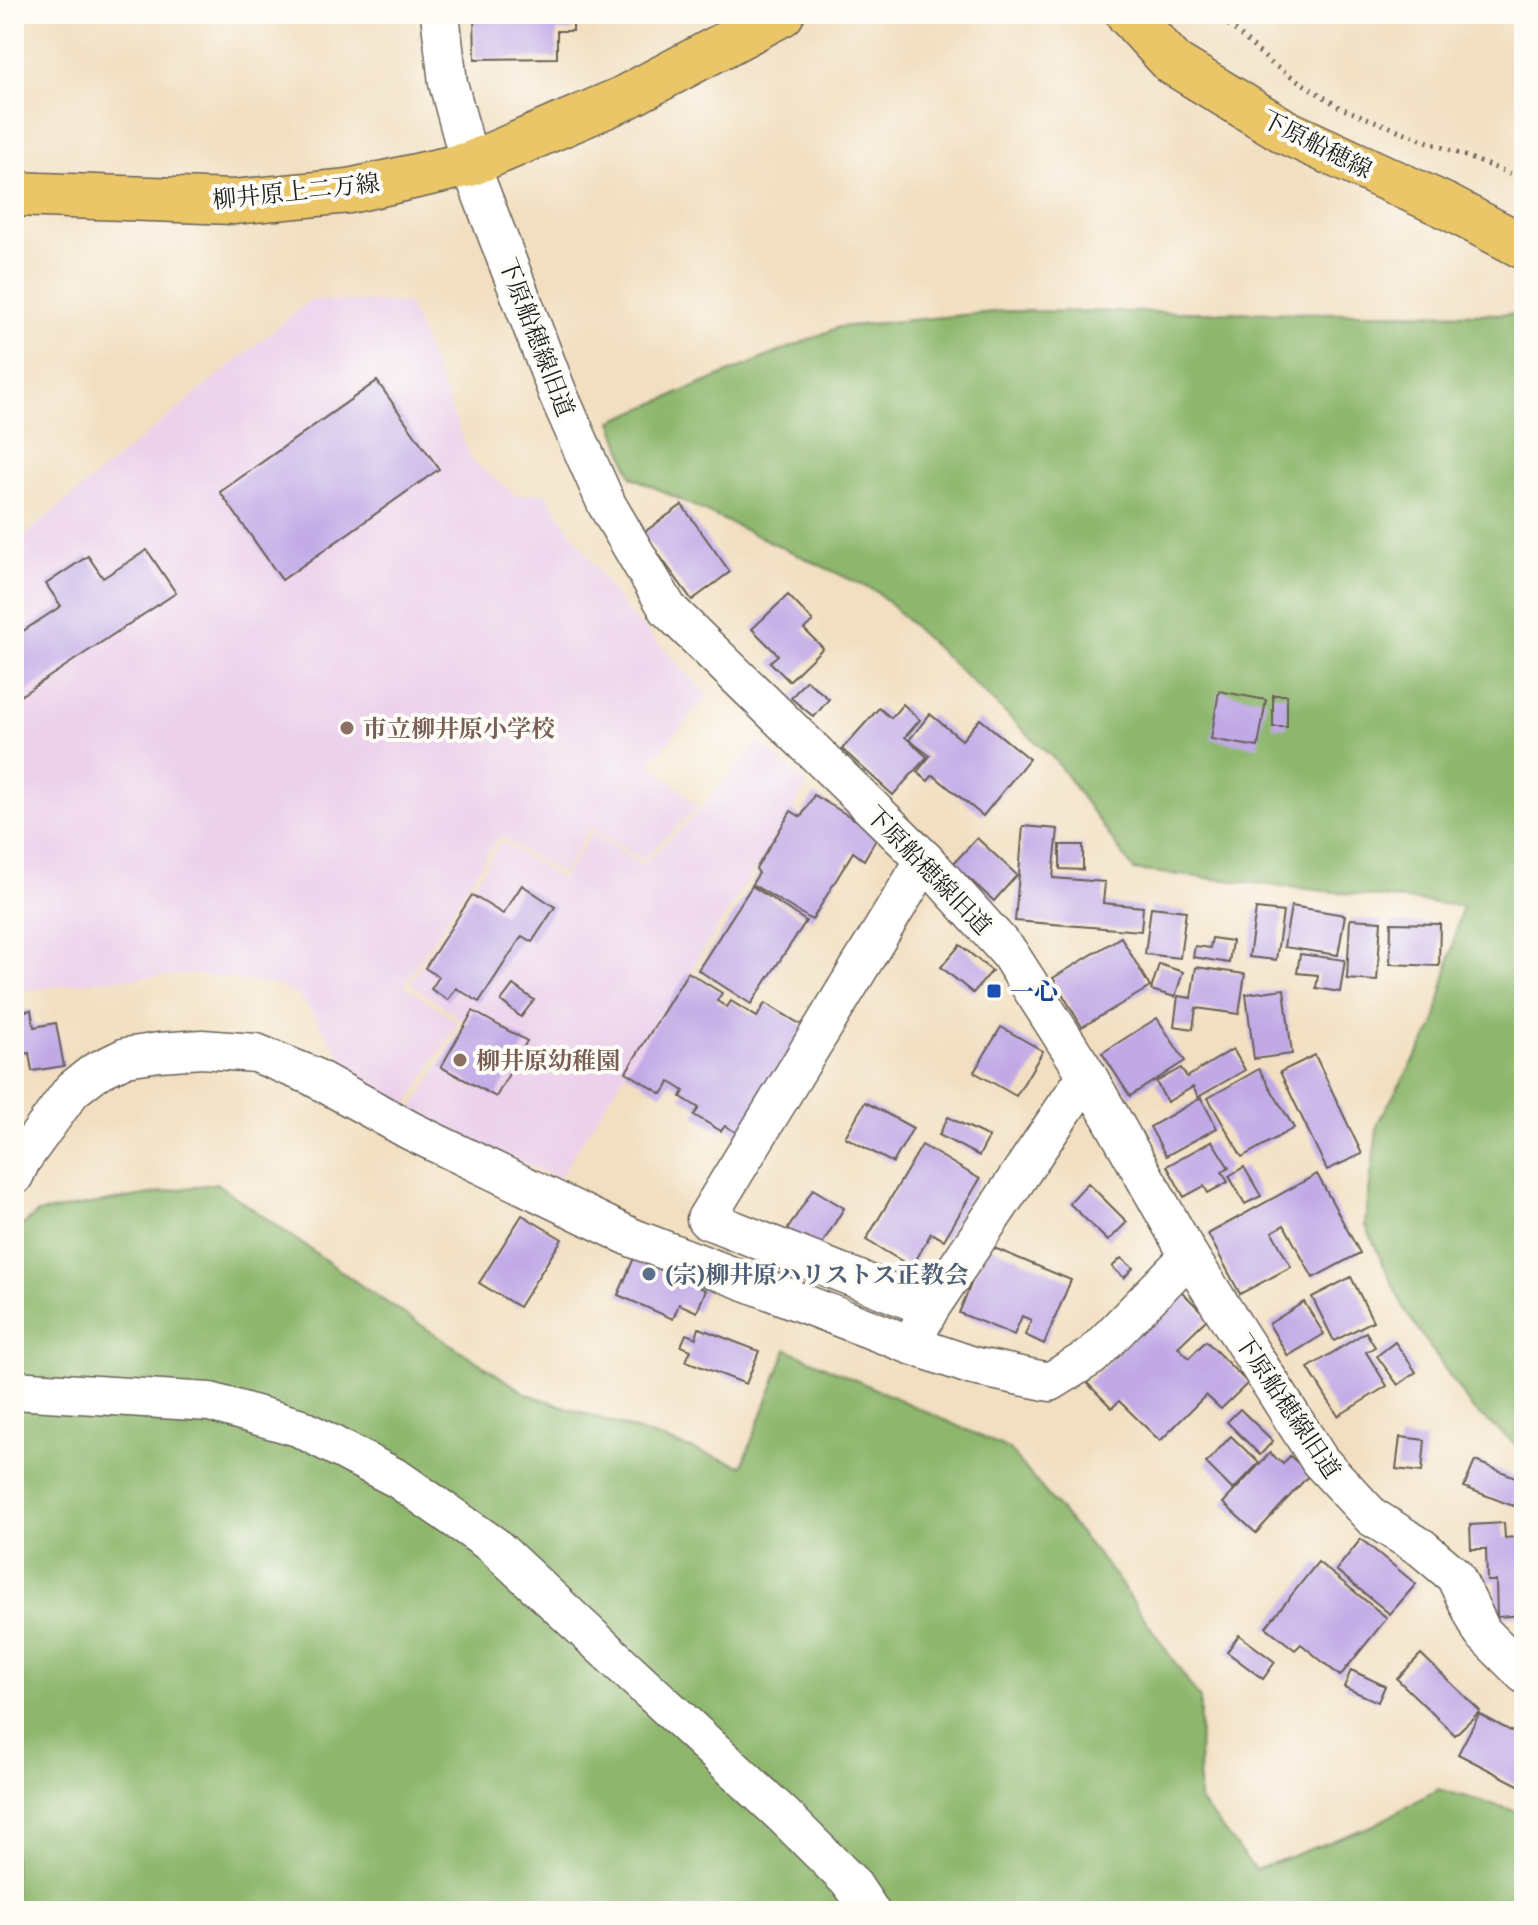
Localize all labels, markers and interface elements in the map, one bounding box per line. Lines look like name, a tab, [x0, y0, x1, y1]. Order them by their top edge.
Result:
street label: 下原船穂線	[1256, 101, 1378, 187]
street label: 柳井原上二万線	[211, 165, 381, 217]
street label: 下原船穂線旧道	[491, 252, 583, 422]
place label: 市立柳井原小学校	[363, 711, 555, 746]
marker: 市立柳井原小学校	[338, 719, 356, 737]
street label: 下原船穂線旧道	[858, 797, 1000, 943]
place label: 一心	[1010, 974, 1058, 1009]
marker: 一心	[985, 982, 1003, 1000]
place label: 柳井原幼稚園	[476, 1043, 620, 1078]
marker: 柳井原幼稚園	[451, 1051, 469, 1069]
place label: (宗)柳井原ハリストス正教会	[665, 1257, 968, 1292]
marker: (宗)柳井原ハリストス正教会	[640, 1265, 658, 1283]
street label: 下原船穂線旧道	[1227, 1327, 1349, 1485]

